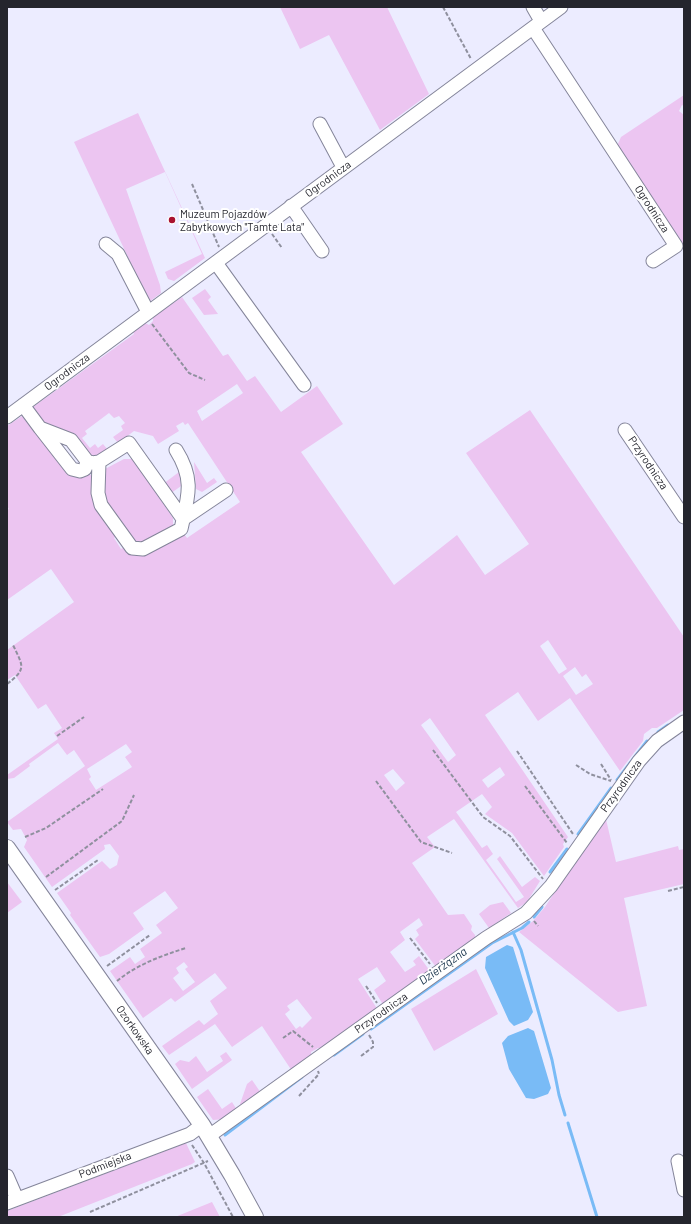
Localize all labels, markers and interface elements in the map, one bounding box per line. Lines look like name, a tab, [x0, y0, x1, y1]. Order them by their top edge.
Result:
street label: Ogrodnicza	[302, 158, 354, 200]
street label: Ogrodnicza	[632, 183, 672, 235]
place label: Muzeum Pojazdów Zabytkowych "Tamte Lata"	[180, 207, 304, 233]
marker: Muzeum Pojazdów Zabytkowych "Tamte Lata"	[167, 215, 177, 225]
street label: Ogrodnicza	[42, 351, 92, 393]
street label: Przyrodnicza	[625, 434, 671, 492]
street label: Przyrodnicza	[598, 757, 644, 815]
water label: Dzierżązna	[416, 944, 470, 988]
street label: Przyrodnicza	[352, 990, 410, 1036]
street label: Ozorkowska	[113, 1003, 157, 1057]
street label: Podmiejska	[77, 1149, 133, 1181]

